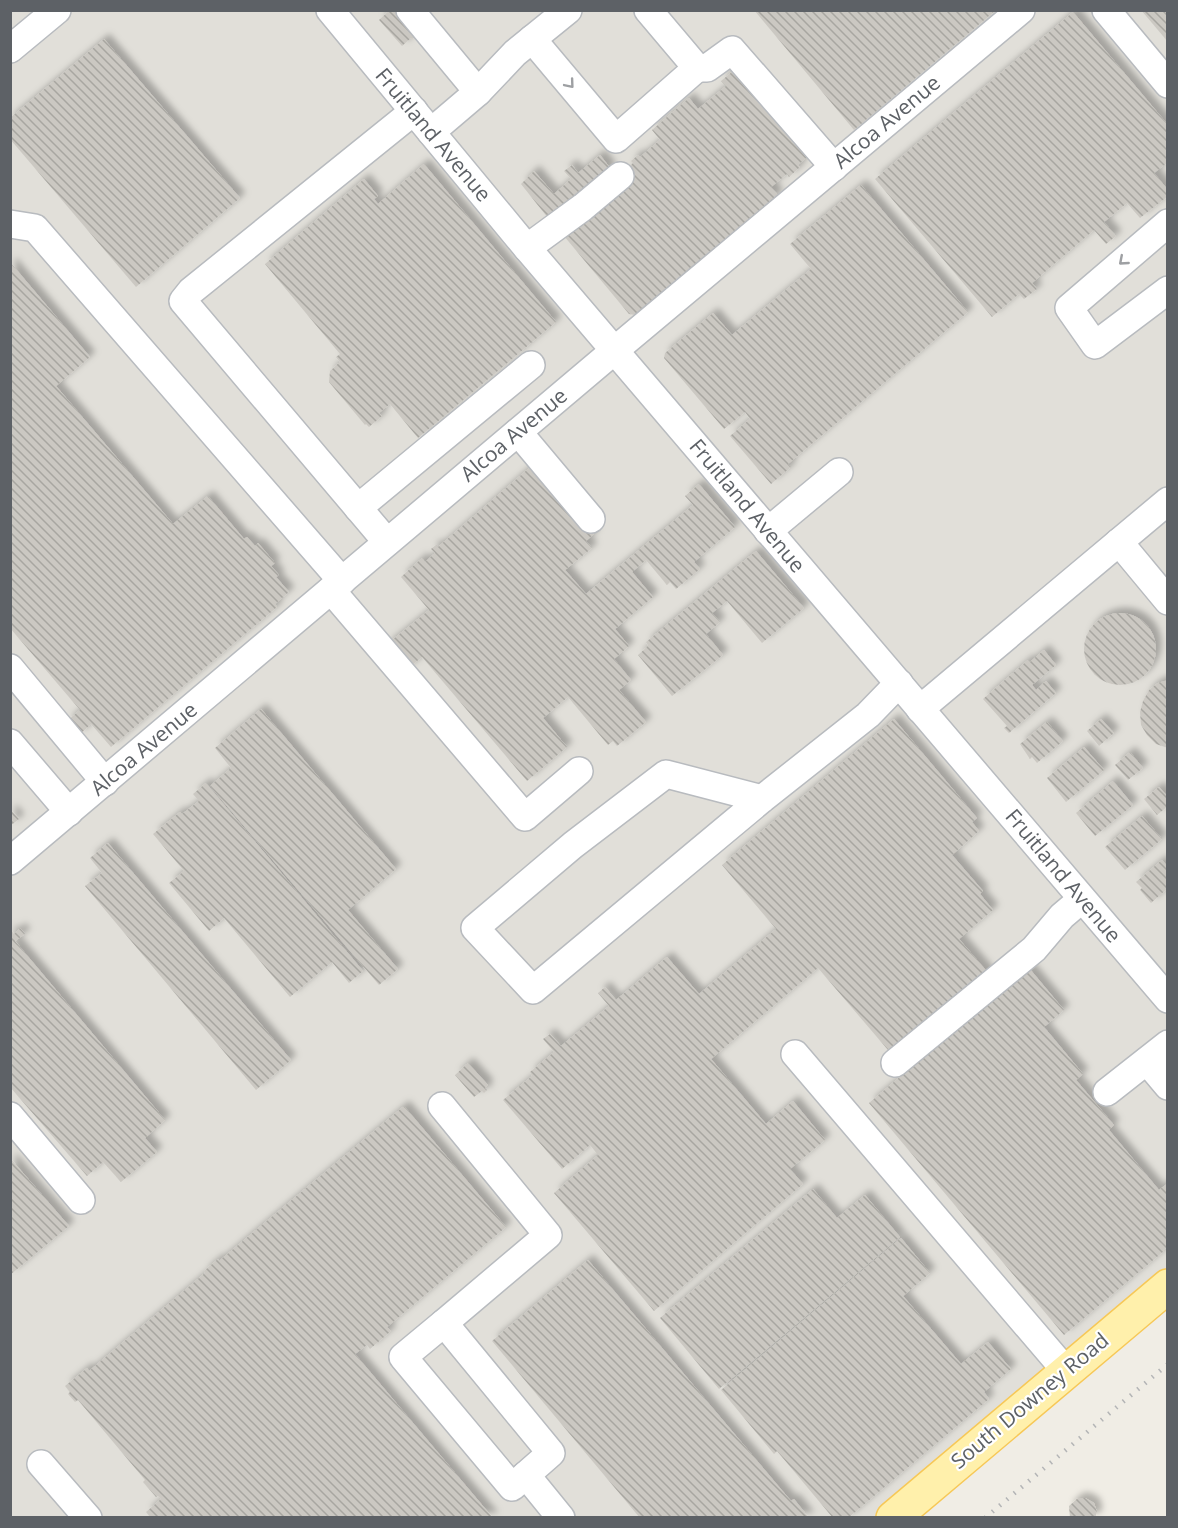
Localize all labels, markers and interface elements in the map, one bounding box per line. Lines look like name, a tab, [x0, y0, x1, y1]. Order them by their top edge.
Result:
street label: Fruitland Avenue	[370, 62, 498, 207]
street label: Alcoa Avenue	[827, 68, 946, 174]
one-way arrow	[563, 77, 574, 88]
one-way arrow	[1119, 254, 1130, 265]
street label: Alcoa Avenue	[454, 381, 573, 487]
street label: Fruitland Avenue	[684, 433, 812, 578]
street label: Alcoa Avenue	[84, 695, 203, 801]
street label: Fruitland Avenue	[1000, 803, 1128, 948]
street label: South Downey Road	[945, 1326, 1114, 1475]

